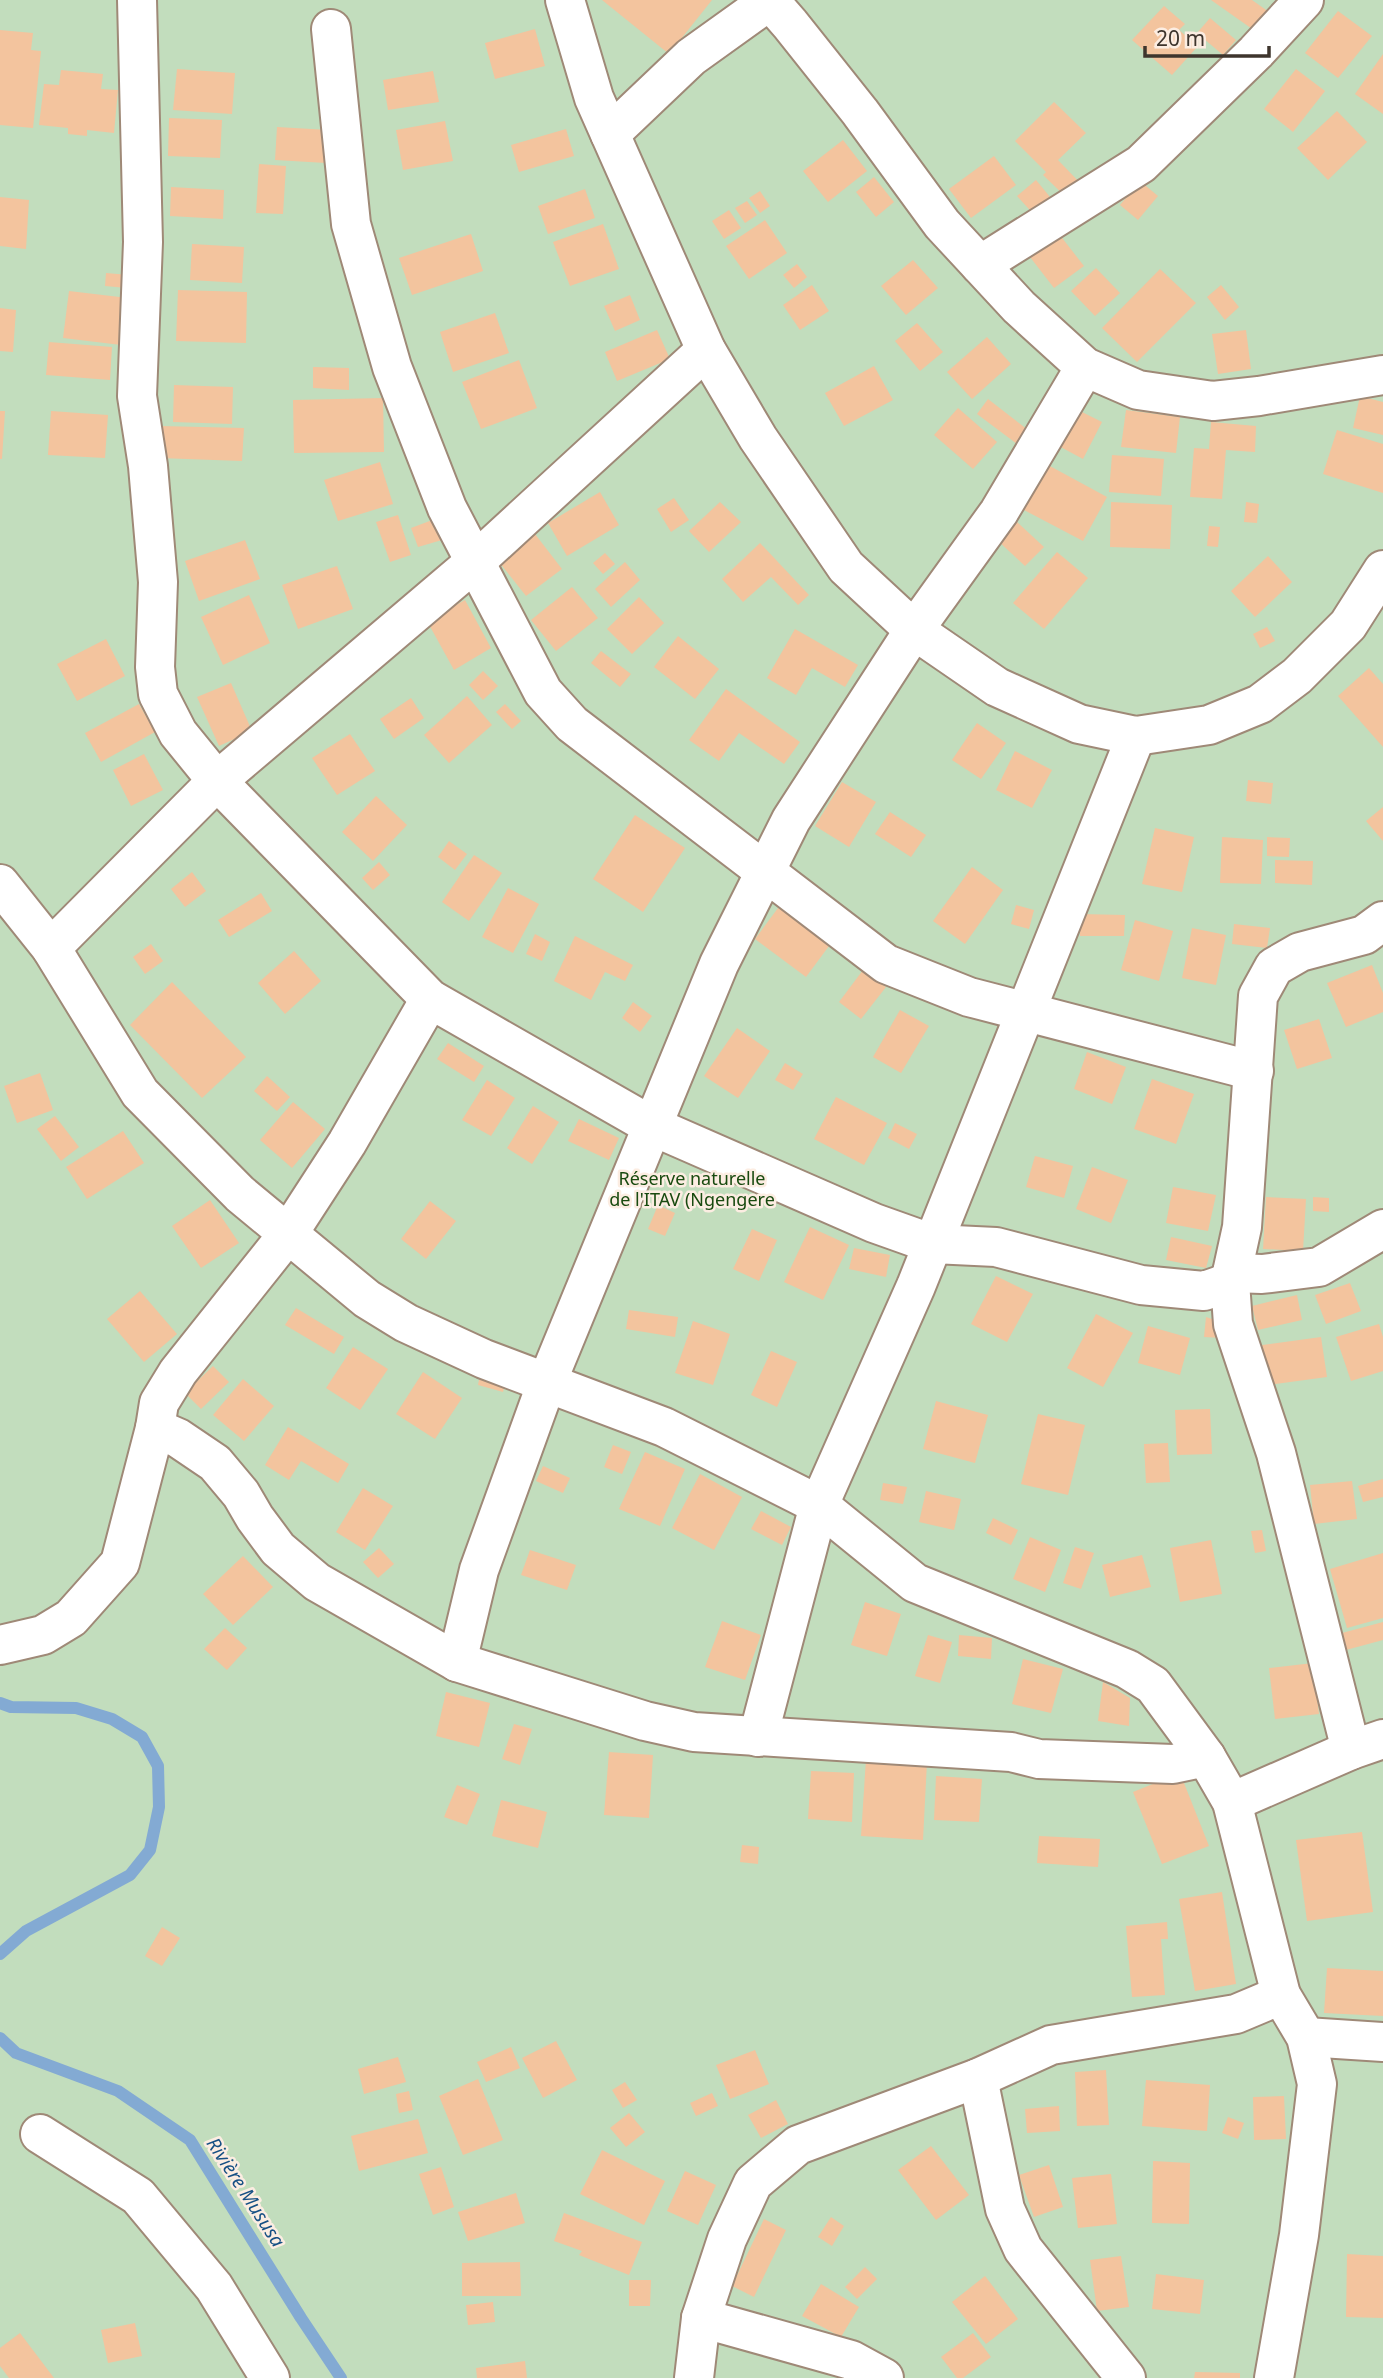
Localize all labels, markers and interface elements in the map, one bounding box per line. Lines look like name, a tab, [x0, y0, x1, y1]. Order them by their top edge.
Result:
scale bar	[1145, 14, 1269, 58]
text: 20 m	[1156, 24, 1205, 52]
park label: Réserve naturelle de l'ITAV (Ngengere	[609, 1166, 775, 1211]
water label: Rivière Mususa	[201, 2132, 291, 2252]

